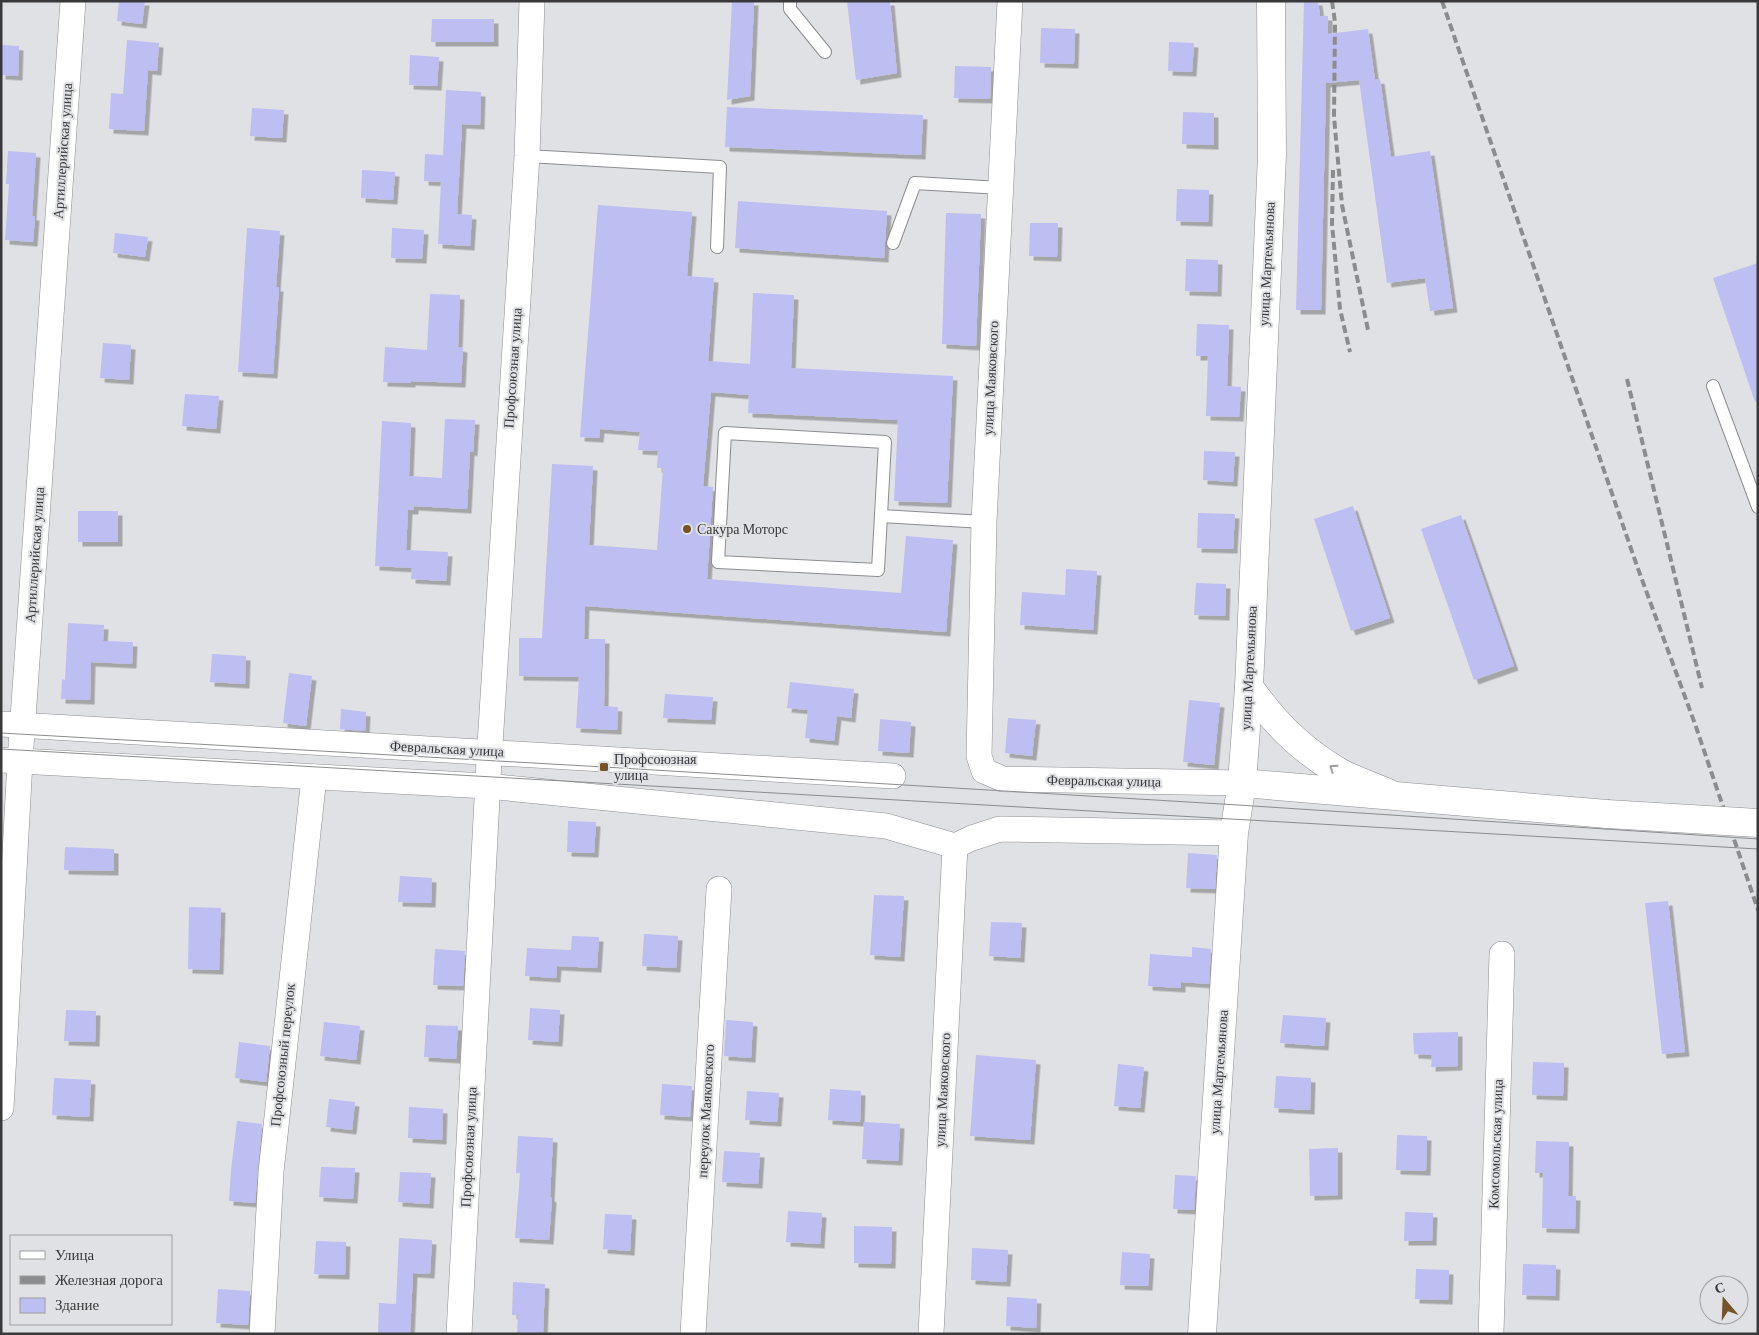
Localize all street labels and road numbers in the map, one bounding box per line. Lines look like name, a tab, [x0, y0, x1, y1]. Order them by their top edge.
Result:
street label: Артиллерийская улица	[51, 82, 75, 219]
street label: улица Мартемьянова	[1256, 201, 1278, 327]
street label: Профсоюзная улица	[501, 307, 525, 429]
street label: улица Маяковского	[981, 320, 1001, 436]
street label: Артиллерийская улица	[23, 486, 47, 623]
street label: улица Мартемьянова	[1238, 605, 1260, 731]
street label: Февральская улица	[390, 739, 505, 760]
street label: Февральская улица	[1047, 773, 1162, 790]
street label: Профсоюзный переулок	[268, 982, 298, 1127]
street label: улица Мартемьянова	[1207, 1009, 1231, 1135]
street label: улица Маяковского	[933, 1032, 953, 1148]
street label: переулок Маяковского	[695, 1044, 717, 1178]
street label: Комсомольская улица	[1486, 1078, 1506, 1209]
street label: Профсоюзная улица	[458, 1086, 480, 1208]

